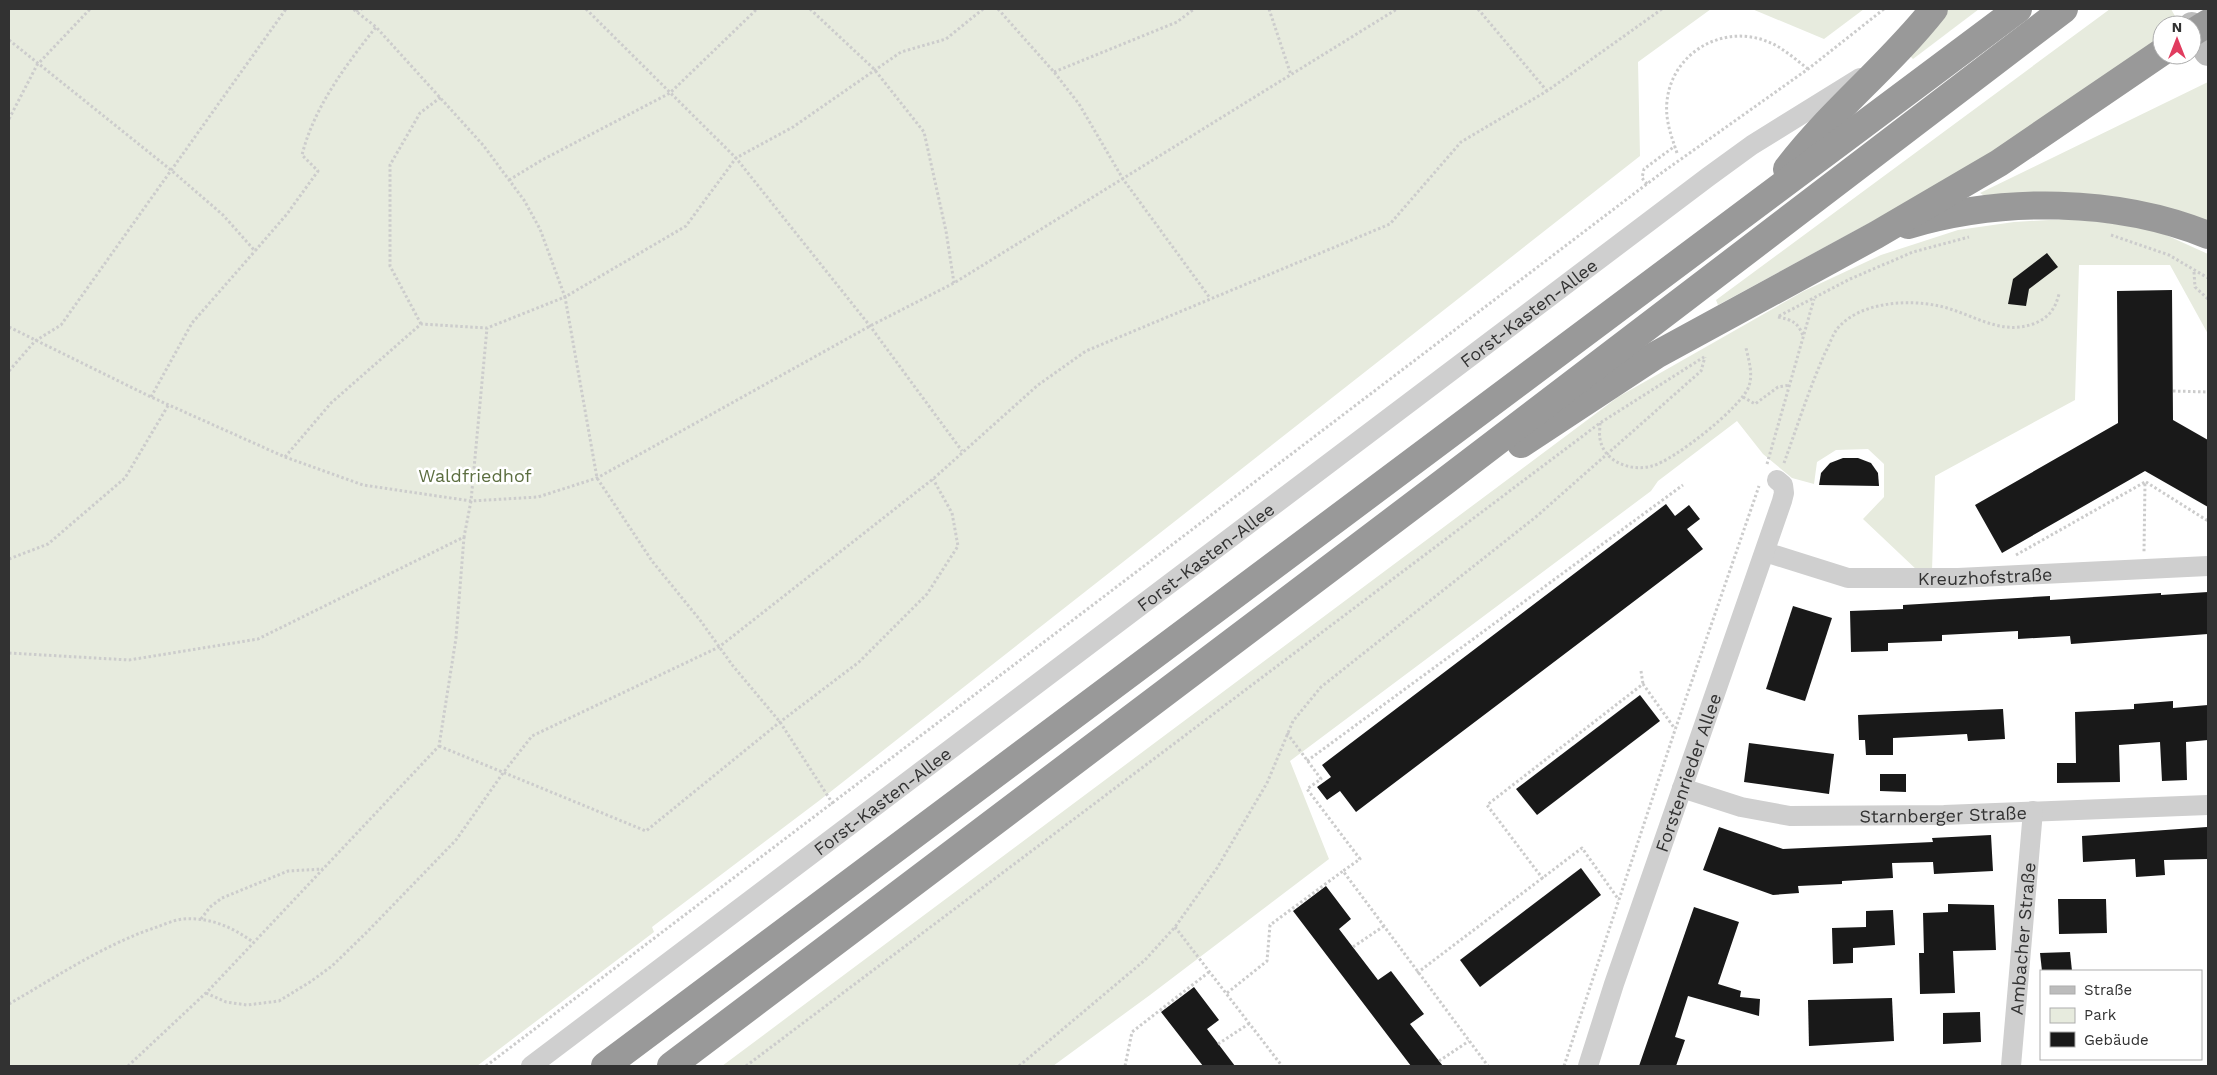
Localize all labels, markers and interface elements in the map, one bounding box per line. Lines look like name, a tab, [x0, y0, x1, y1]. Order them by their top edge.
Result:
north arrow	[2152, 15, 2202, 65]
text: N	[2172, 19, 2182, 35]
street label: Forst-Kasten-Allee	[1456, 254, 1601, 371]
park label: Waldfriedhof	[418, 465, 532, 486]
street label: Forst-Kasten-Allee	[1132, 498, 1278, 615]
street label: Kreuzhofstraße	[1918, 563, 2053, 589]
street label: Forstenrieder Allee	[1650, 690, 1725, 855]
street label: Forst-Kasten-Allee	[809, 742, 955, 859]
street label: Starnberger Straße	[1859, 801, 2027, 826]
street label: Ambacher Straße	[2005, 861, 2039, 1016]
legend	[2040, 970, 2202, 1060]
text: Straße	[2084, 981, 2132, 999]
text: Park	[2084, 1006, 2117, 1024]
text: Gebäude	[2084, 1031, 2149, 1049]

